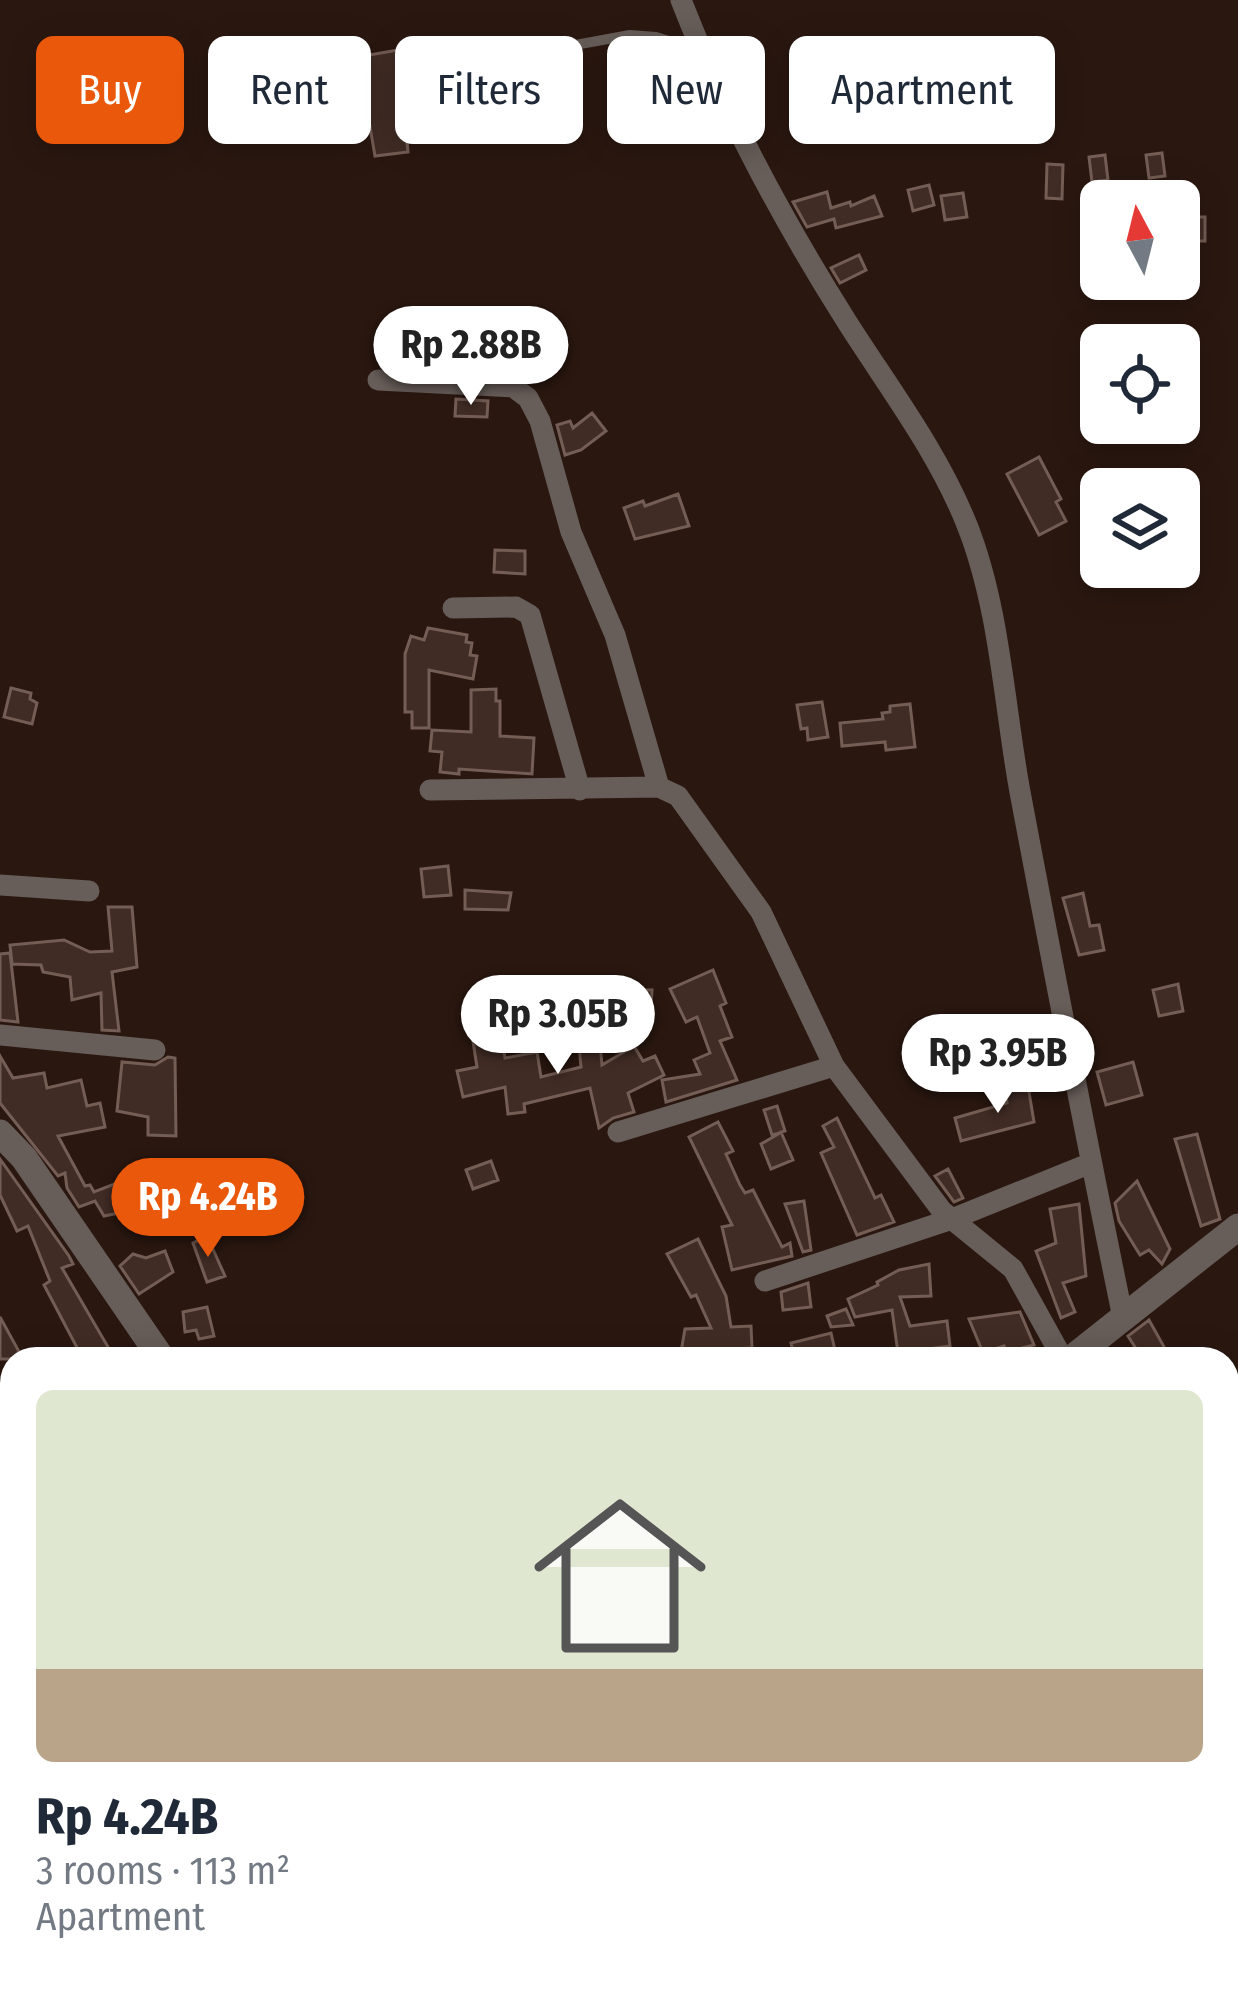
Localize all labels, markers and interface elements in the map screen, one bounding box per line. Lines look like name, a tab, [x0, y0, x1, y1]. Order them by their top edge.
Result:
chip: Buy	[36, 36, 184, 144]
chip: Rent	[208, 36, 371, 144]
chip: Filters	[395, 36, 583, 144]
chip: New	[607, 36, 765, 144]
chip: Apartment	[789, 36, 1055, 144]
north arrow	[1080, 180, 1200, 300]
map controls	[1080, 180, 1200, 588]
pin: Rp 2.88B	[347, 306, 595, 408]
text: Rp 2.88B	[400, 322, 542, 368]
button: locate	[1080, 324, 1200, 444]
button: layers	[1080, 468, 1200, 588]
pin: Rp 3.05B	[434, 975, 682, 1077]
text: Rp 3.05B	[488, 991, 628, 1037]
pin: Rp 3.95B	[874, 1014, 1122, 1116]
text: Rp 3.95B	[929, 1030, 1067, 1076]
pin: Rp 4.24B	[84, 1158, 332, 1260]
text: Rp 4.24B	[138, 1174, 278, 1220]
icon: home	[512, 1468, 728, 1684]
text: Rp 4.24B	[36, 1786, 218, 1848]
text: 3 rooms · 113 m²	[36, 1848, 290, 1894]
text: Apartment	[36, 1894, 205, 1940]

